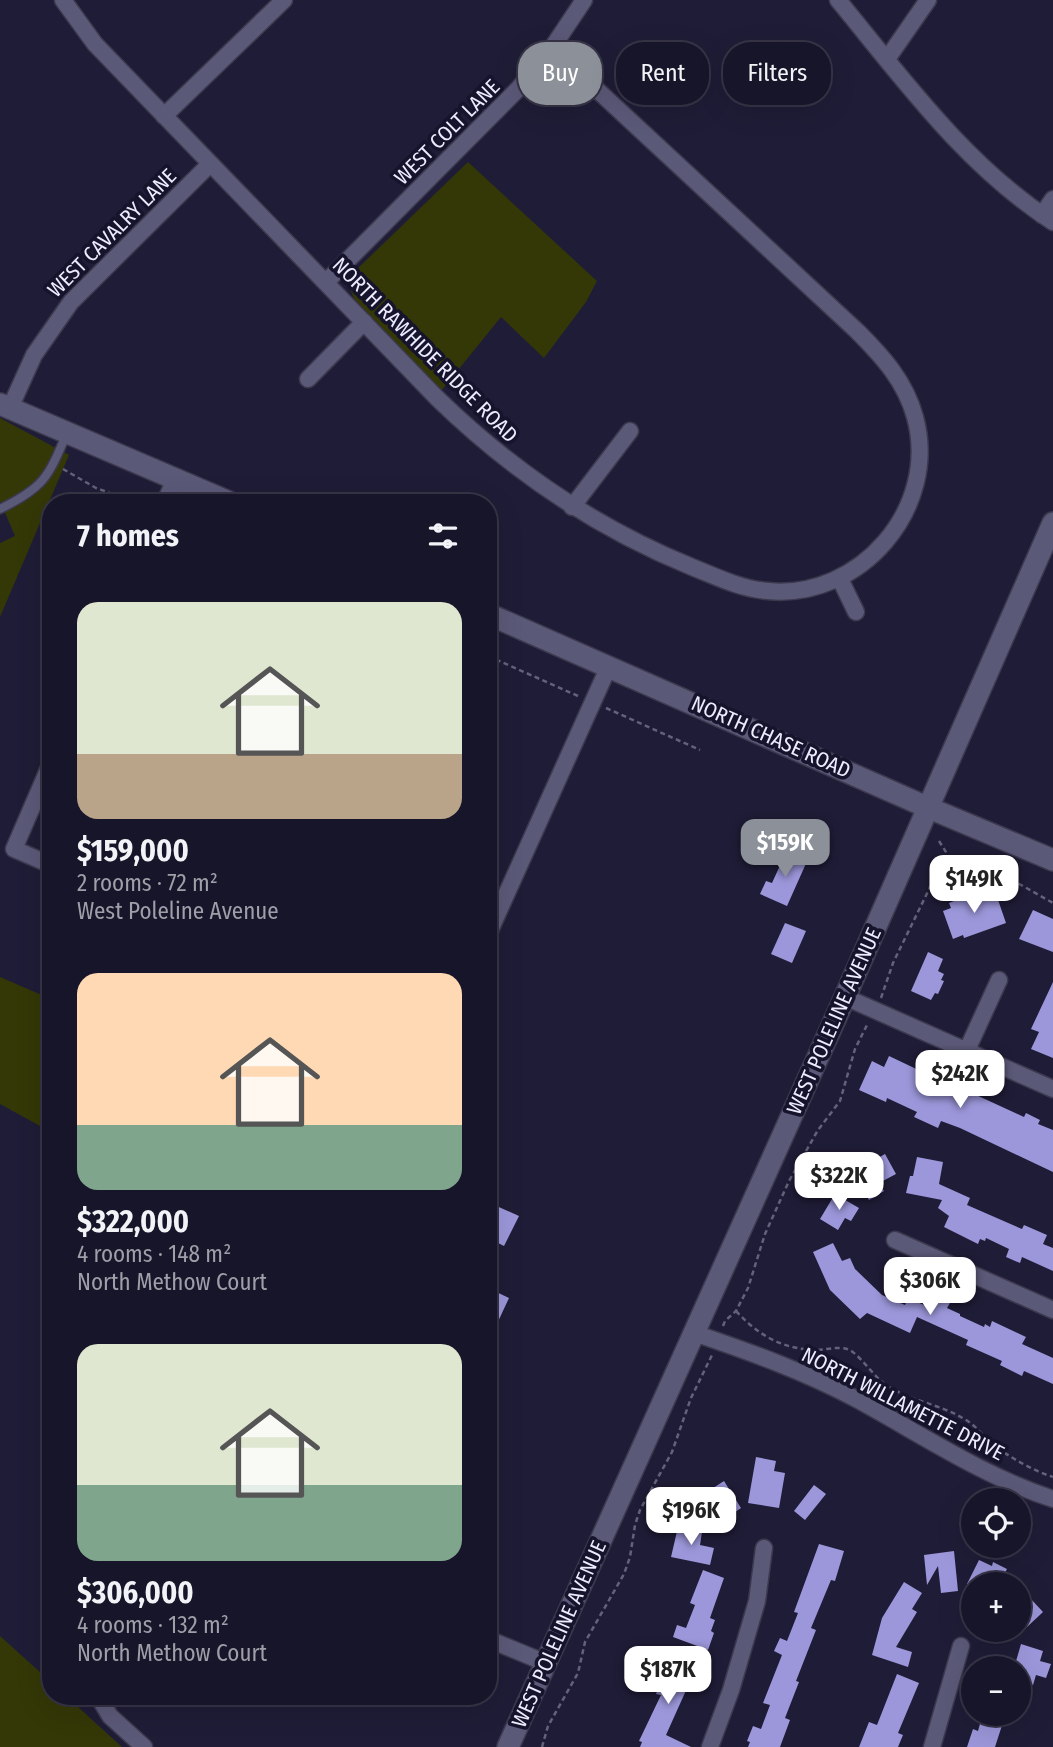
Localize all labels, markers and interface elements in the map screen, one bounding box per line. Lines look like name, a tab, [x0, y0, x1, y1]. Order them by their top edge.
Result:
chip: Buy	[518, 42, 602, 105]
chip: Rent	[616, 42, 709, 105]
chip: Filters	[723, 42, 831, 105]
street label: WEST COLT LANE	[389, 74, 505, 190]
street label: WEST CAVALRY LANE	[42, 163, 182, 303]
street label: NORTH RAWHIDE RIDGE ROAD	[327, 252, 523, 448]
icon: filters	[424, 517, 462, 555]
text: 7 homes	[77, 518, 179, 554]
icon: home	[207, 648, 333, 774]
street label: NORTH CHASE ROAD	[687, 690, 855, 784]
pin: $159K	[736, 820, 834, 879]
text: $159K	[757, 828, 813, 856]
text: $159,000	[77, 833, 189, 869]
pin: $149K	[925, 856, 1023, 915]
text: $149K	[945, 864, 1003, 892]
text: 2 rooms · 72 m²	[77, 869, 218, 897]
text: West Poleline Avenue	[77, 897, 279, 925]
street label: WEST POLELINE AVENUE	[781, 923, 887, 1118]
icon: home	[207, 1019, 333, 1145]
pin: $242K	[911, 1050, 1009, 1110]
text: $242K	[932, 1059, 989, 1087]
pin: $322K	[790, 1152, 888, 1212]
text: $322K	[811, 1161, 867, 1189]
text: $322,000	[77, 1204, 189, 1240]
text: 4 rooms · 148 m²	[77, 1240, 231, 1268]
pin: $306K	[881, 1258, 979, 1317]
text: $306K	[900, 1266, 960, 1294]
text: North Methow Court	[77, 1268, 267, 1296]
street label: NORTH WILLAMETTE DRIVE	[797, 1342, 1009, 1466]
icon: home	[207, 1390, 333, 1516]
pin: $196K	[642, 1488, 740, 1547]
map controls	[961, 1488, 1031, 1726]
button: locate	[961, 1488, 1031, 1558]
text: $196K	[662, 1496, 720, 1524]
street label: WEST POLELINE AVENUE	[506, 1536, 612, 1731]
button: +	[961, 1572, 1031, 1642]
text: $306,000	[77, 1575, 194, 1611]
text: 4 rooms · 132 m²	[77, 1611, 229, 1639]
text: North Methow Court	[77, 1639, 267, 1667]
pin: $187K	[619, 1646, 717, 1706]
text: $187K	[640, 1655, 696, 1683]
button: −	[961, 1656, 1031, 1726]

